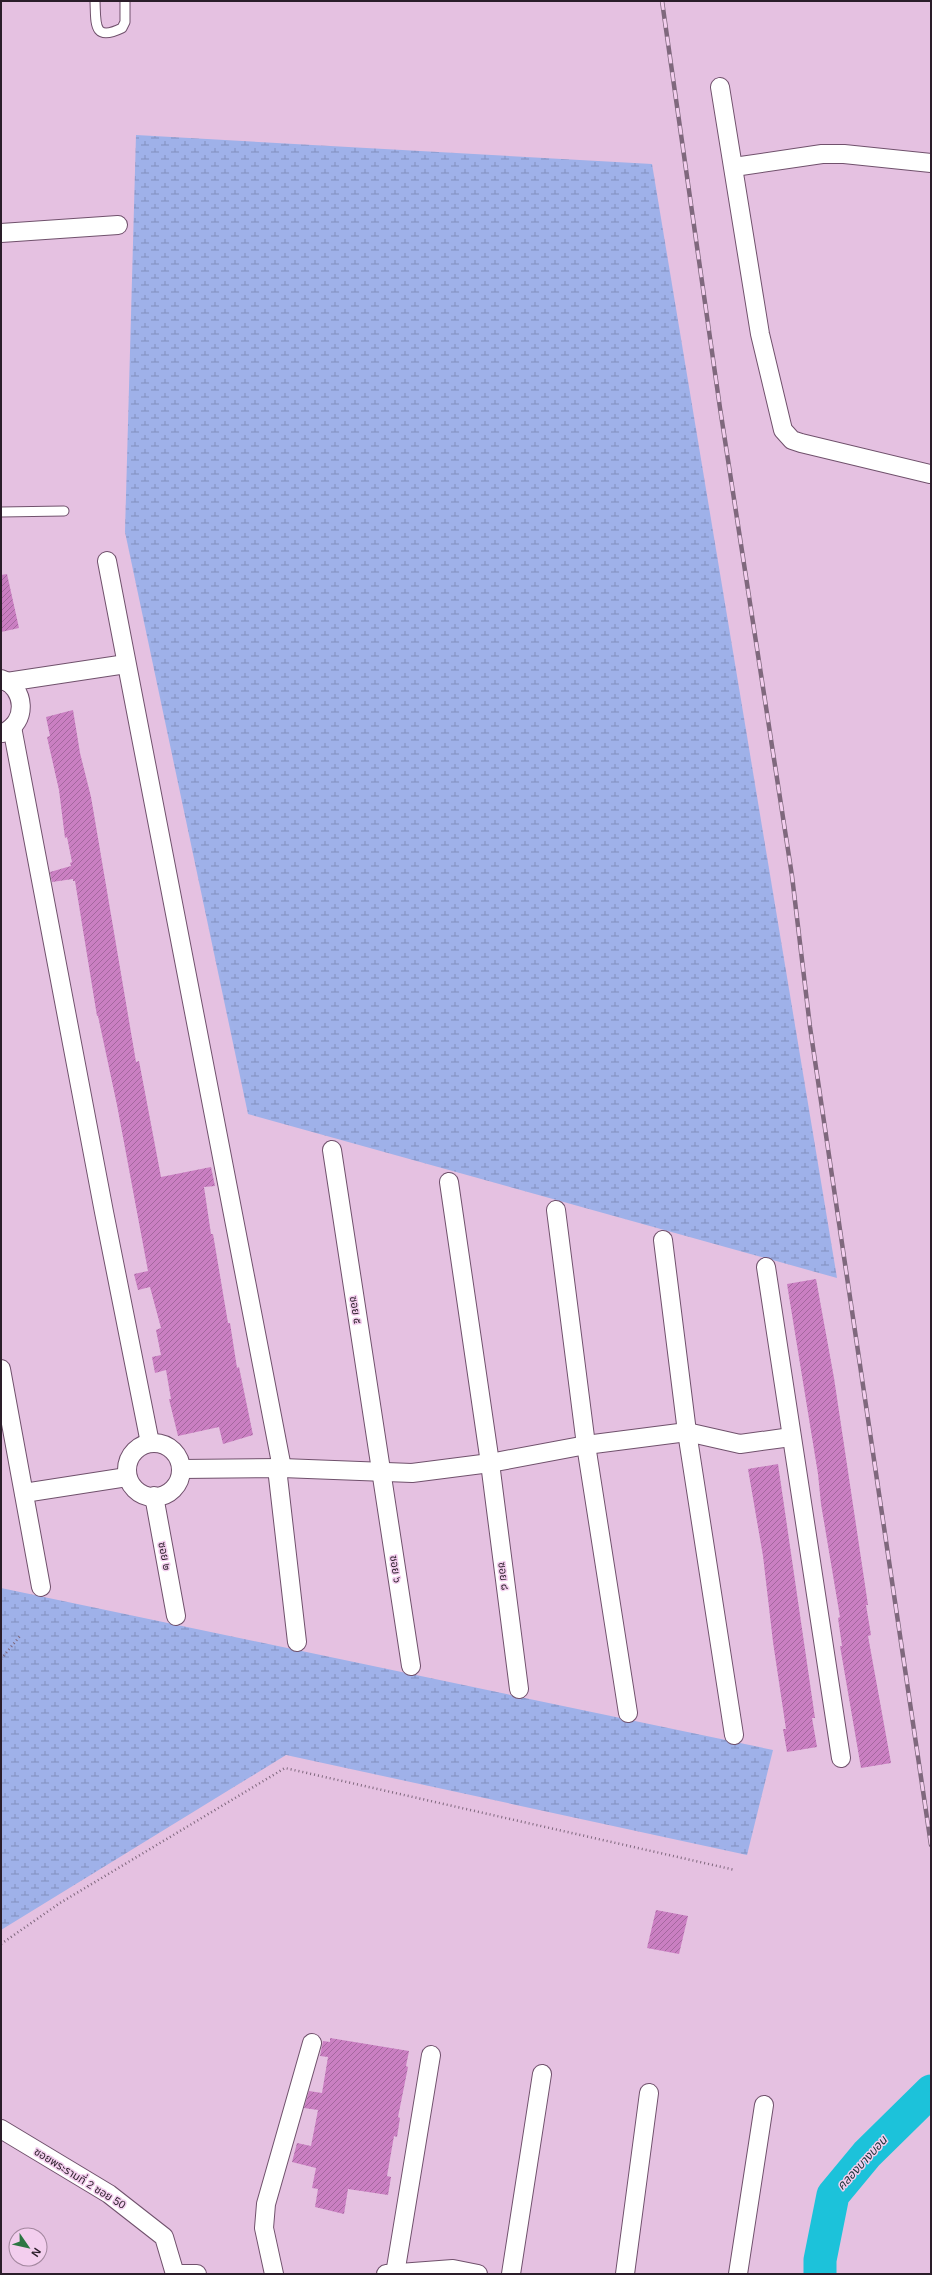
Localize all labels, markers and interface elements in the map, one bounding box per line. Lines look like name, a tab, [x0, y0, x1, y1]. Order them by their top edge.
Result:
street label: ซอย ๕	[348, 1295, 364, 1325]
street label: ซอย ๒	[156, 1541, 174, 1572]
street label: ซอย ๖	[388, 1554, 404, 1584]
street label: ซอย ๘	[496, 1561, 512, 1591]
water label: คลองบางบอน	[834, 2133, 890, 2193]
street label: ซอยพระรามที่ 2 ซอย 50	[32, 2143, 129, 2211]
north arrow	[8, 2227, 48, 2267]
text: N	[29, 2246, 43, 2259]

